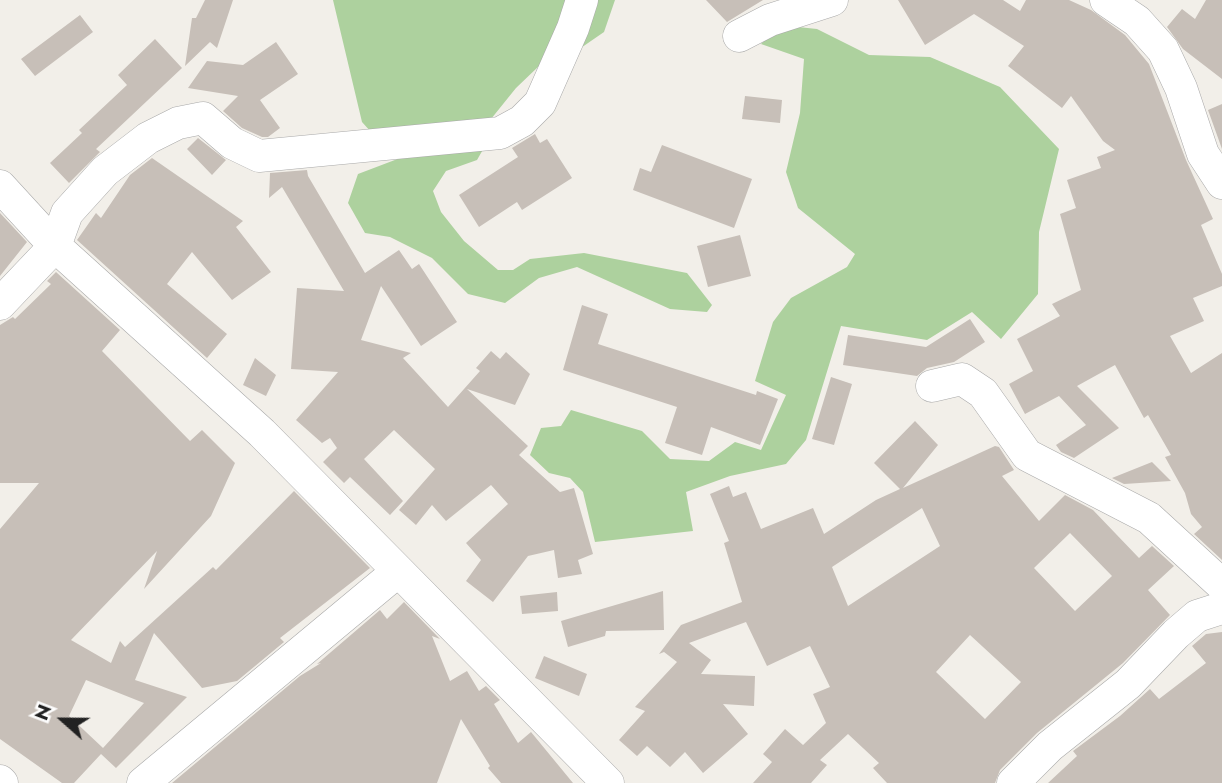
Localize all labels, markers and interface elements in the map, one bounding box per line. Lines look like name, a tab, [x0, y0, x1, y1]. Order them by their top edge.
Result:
north arrow	[28, 685, 98, 755]
text: N	[28, 700, 58, 724]

